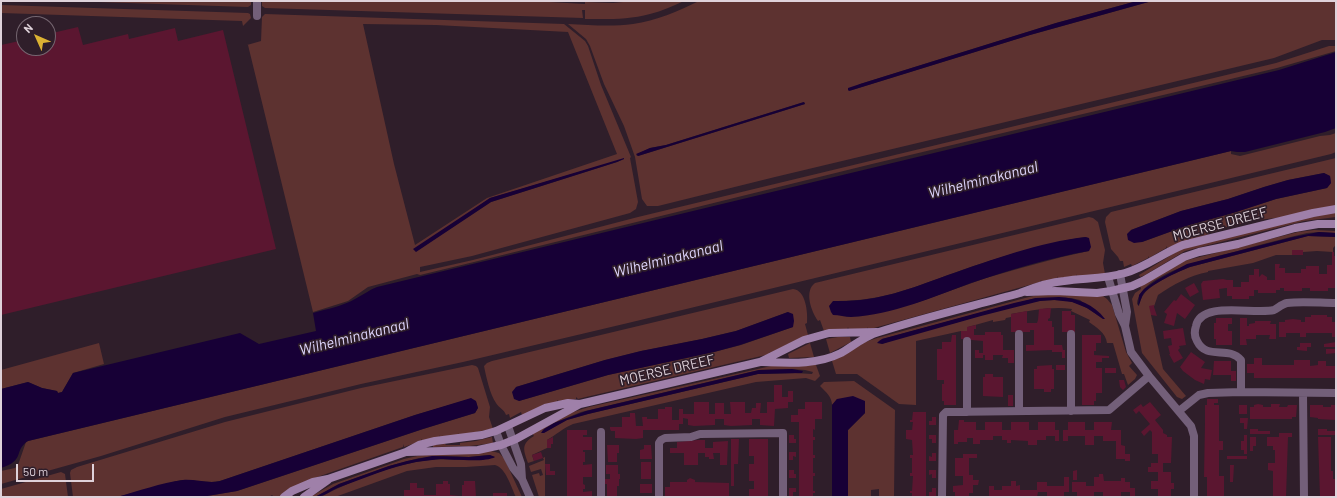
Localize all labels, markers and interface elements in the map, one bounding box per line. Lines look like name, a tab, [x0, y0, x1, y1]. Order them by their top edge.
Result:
north arrow	[16, 16, 56, 56]
text: N	[21, 21, 35, 35]
water label: Wilhelminakanaal	[926, 158, 1040, 202]
street label: MOERSE DREEF	[1171, 203, 1269, 245]
water label: Wilhelminakanaal	[611, 237, 725, 281]
water label: Wilhelminakanaal	[297, 315, 411, 359]
street label: MOERSE DREEF	[618, 351, 716, 389]
scale bar	[18, 456, 96, 482]
text: 50 m	[23, 464, 48, 478]

